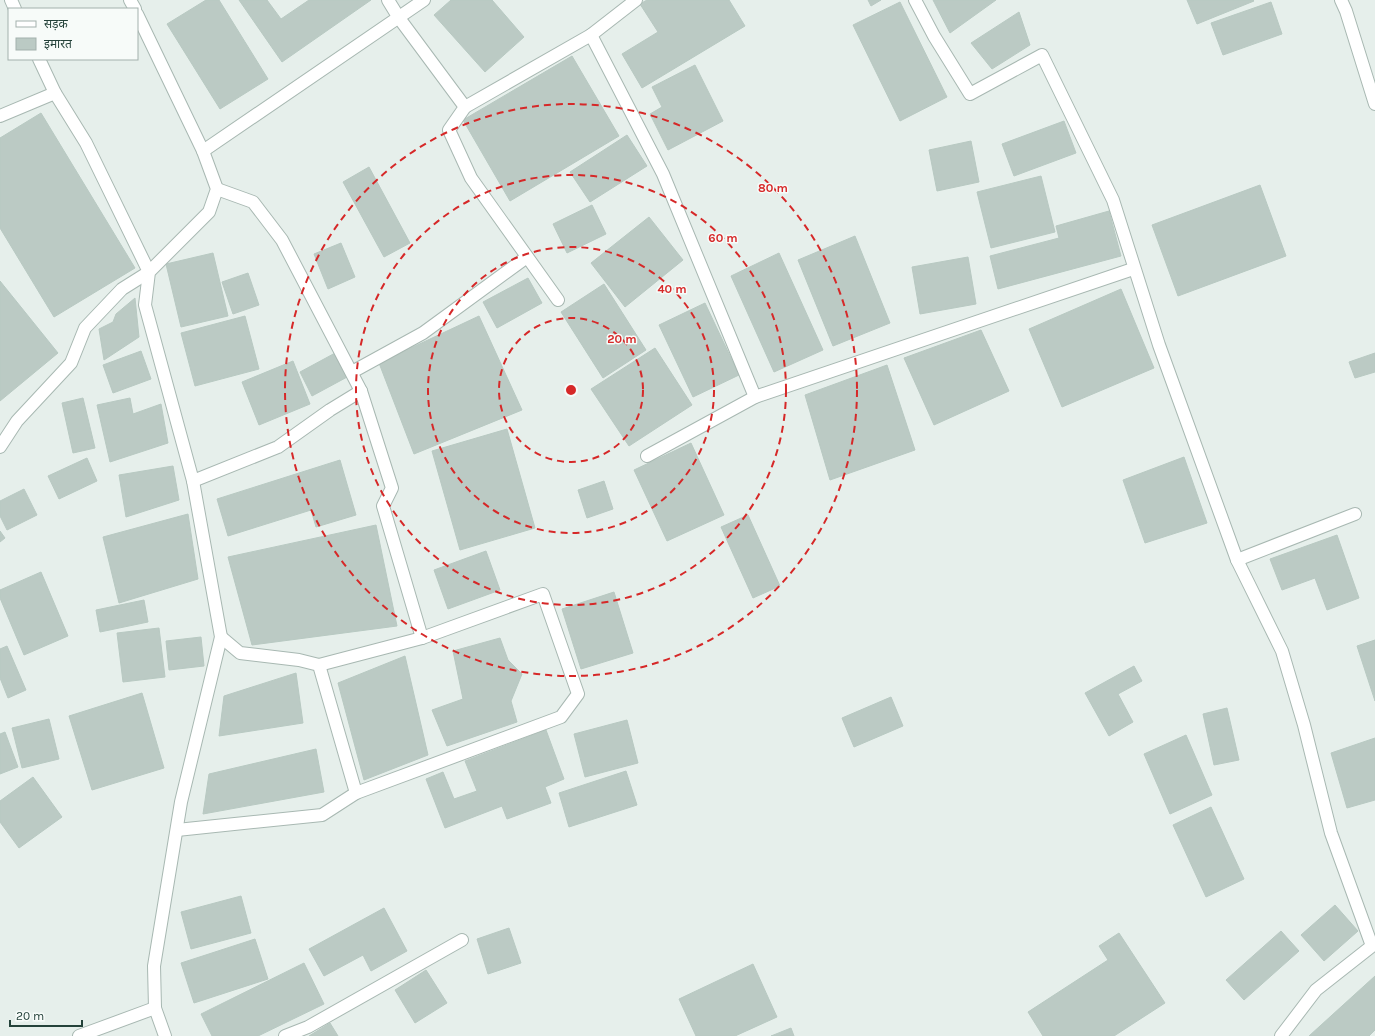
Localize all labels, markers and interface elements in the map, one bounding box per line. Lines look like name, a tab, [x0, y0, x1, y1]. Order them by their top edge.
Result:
legend	[8, 8, 138, 60]
text: सड़क	[44, 17, 69, 31]
text: इमारत	[44, 37, 73, 51]
text: 80 m	[758, 181, 788, 195]
text: 60 m	[708, 231, 738, 245]
text: 40 m	[657, 282, 687, 296]
text: 20 m	[607, 332, 637, 346]
centre of rings	[564, 383, 578, 397]
scale bar	[10, 1002, 82, 1028]
text: 20 m	[16, 1009, 44, 1023]

